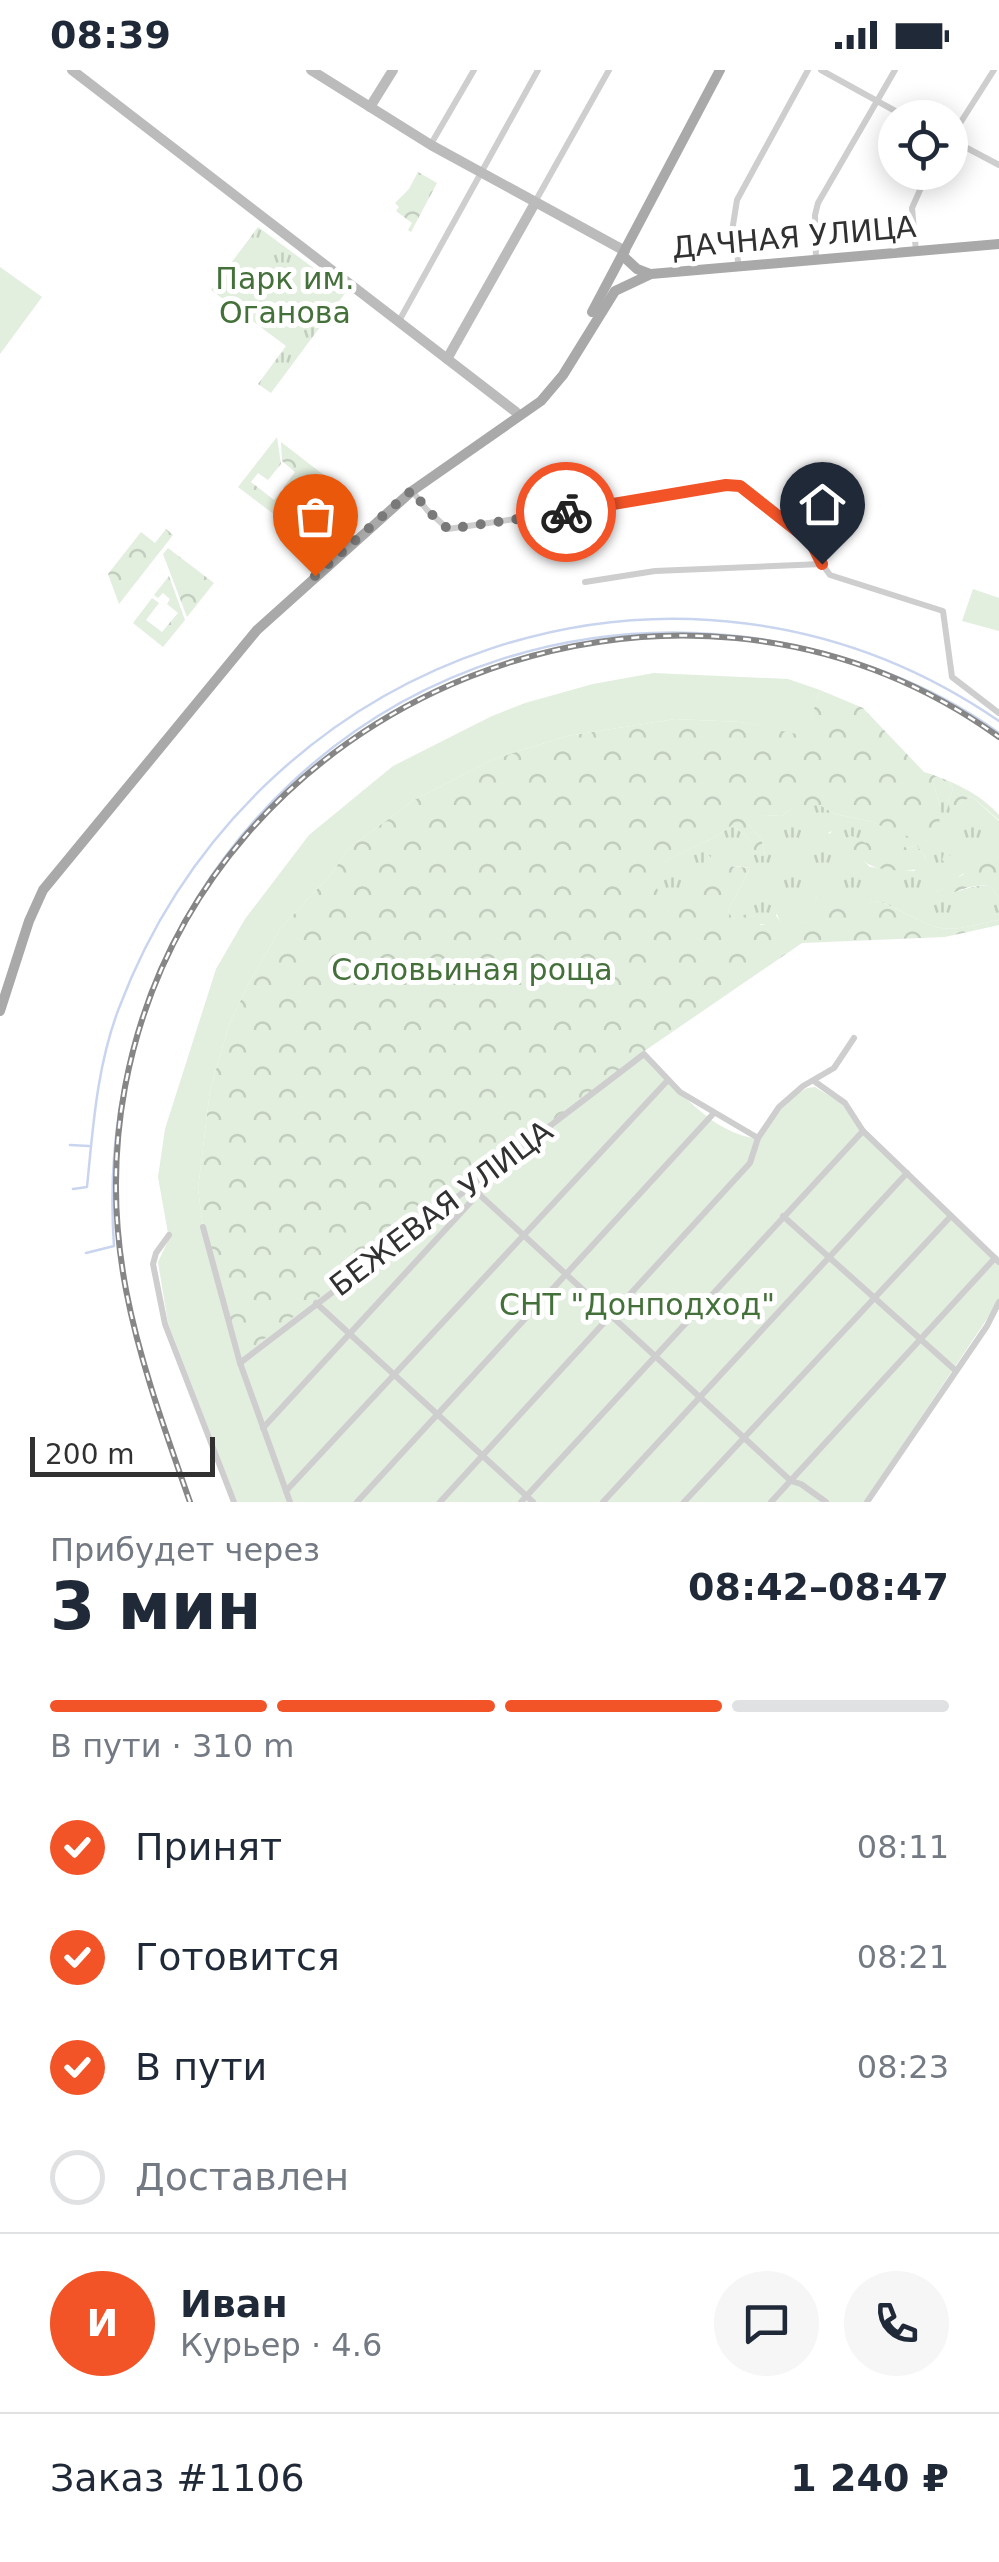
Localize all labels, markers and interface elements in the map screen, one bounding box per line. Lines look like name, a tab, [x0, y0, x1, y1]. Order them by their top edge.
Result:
text: 08:39	[50, 13, 171, 57]
map controls	[878, 100, 968, 190]
button: locate	[878, 100, 968, 190]
street label: ДАЧНАЯ УЛИЦА	[670, 209, 918, 265]
park label: Парк им. Оганова	[215, 261, 355, 330]
courier	[516, 462, 616, 562]
pin	[780, 462, 865, 565]
pin	[273, 474, 358, 577]
icon: home	[795, 477, 850, 532]
icon: bike	[539, 485, 594, 540]
icon: bag	[288, 489, 343, 544]
park label: Соловьиная роща	[331, 952, 613, 987]
street label: БЕЖЕВАЯ УЛИЦА	[323, 1113, 559, 1303]
park label: СНТ "Донподход"	[499, 1287, 775, 1322]
scale bar	[30, 1432, 215, 1476]
text: 200 m	[45, 1438, 135, 1471]
text: Прибудет через	[50, 1531, 320, 1569]
text: 08:42–08:47	[688, 1565, 949, 1609]
text: 3 мин	[50, 1569, 261, 1644]
text: В пути · 310 m	[50, 1727, 294, 1765]
icon: check	[50, 1820, 105, 1875]
text: Принят	[135, 1825, 282, 1869]
text: 08:11	[857, 1828, 949, 1866]
icon: check	[50, 1930, 105, 1985]
text: Готовится	[135, 1935, 340, 1979]
text: 08:21	[857, 1938, 949, 1976]
icon: check	[50, 2040, 105, 2095]
text: В пути	[135, 2045, 267, 2089]
text: 08:23	[857, 2048, 949, 2086]
text: Доставлен	[135, 2155, 349, 2199]
button: chat	[714, 2271, 819, 2376]
button: phone	[844, 2271, 949, 2376]
text: Иван	[180, 2282, 288, 2326]
text: И	[87, 2301, 118, 2345]
text: Курьер · 4.6	[180, 2326, 382, 2364]
text: Заказ #1106	[50, 2456, 305, 2500]
text: 1 240 ₽	[790, 2456, 949, 2500]

